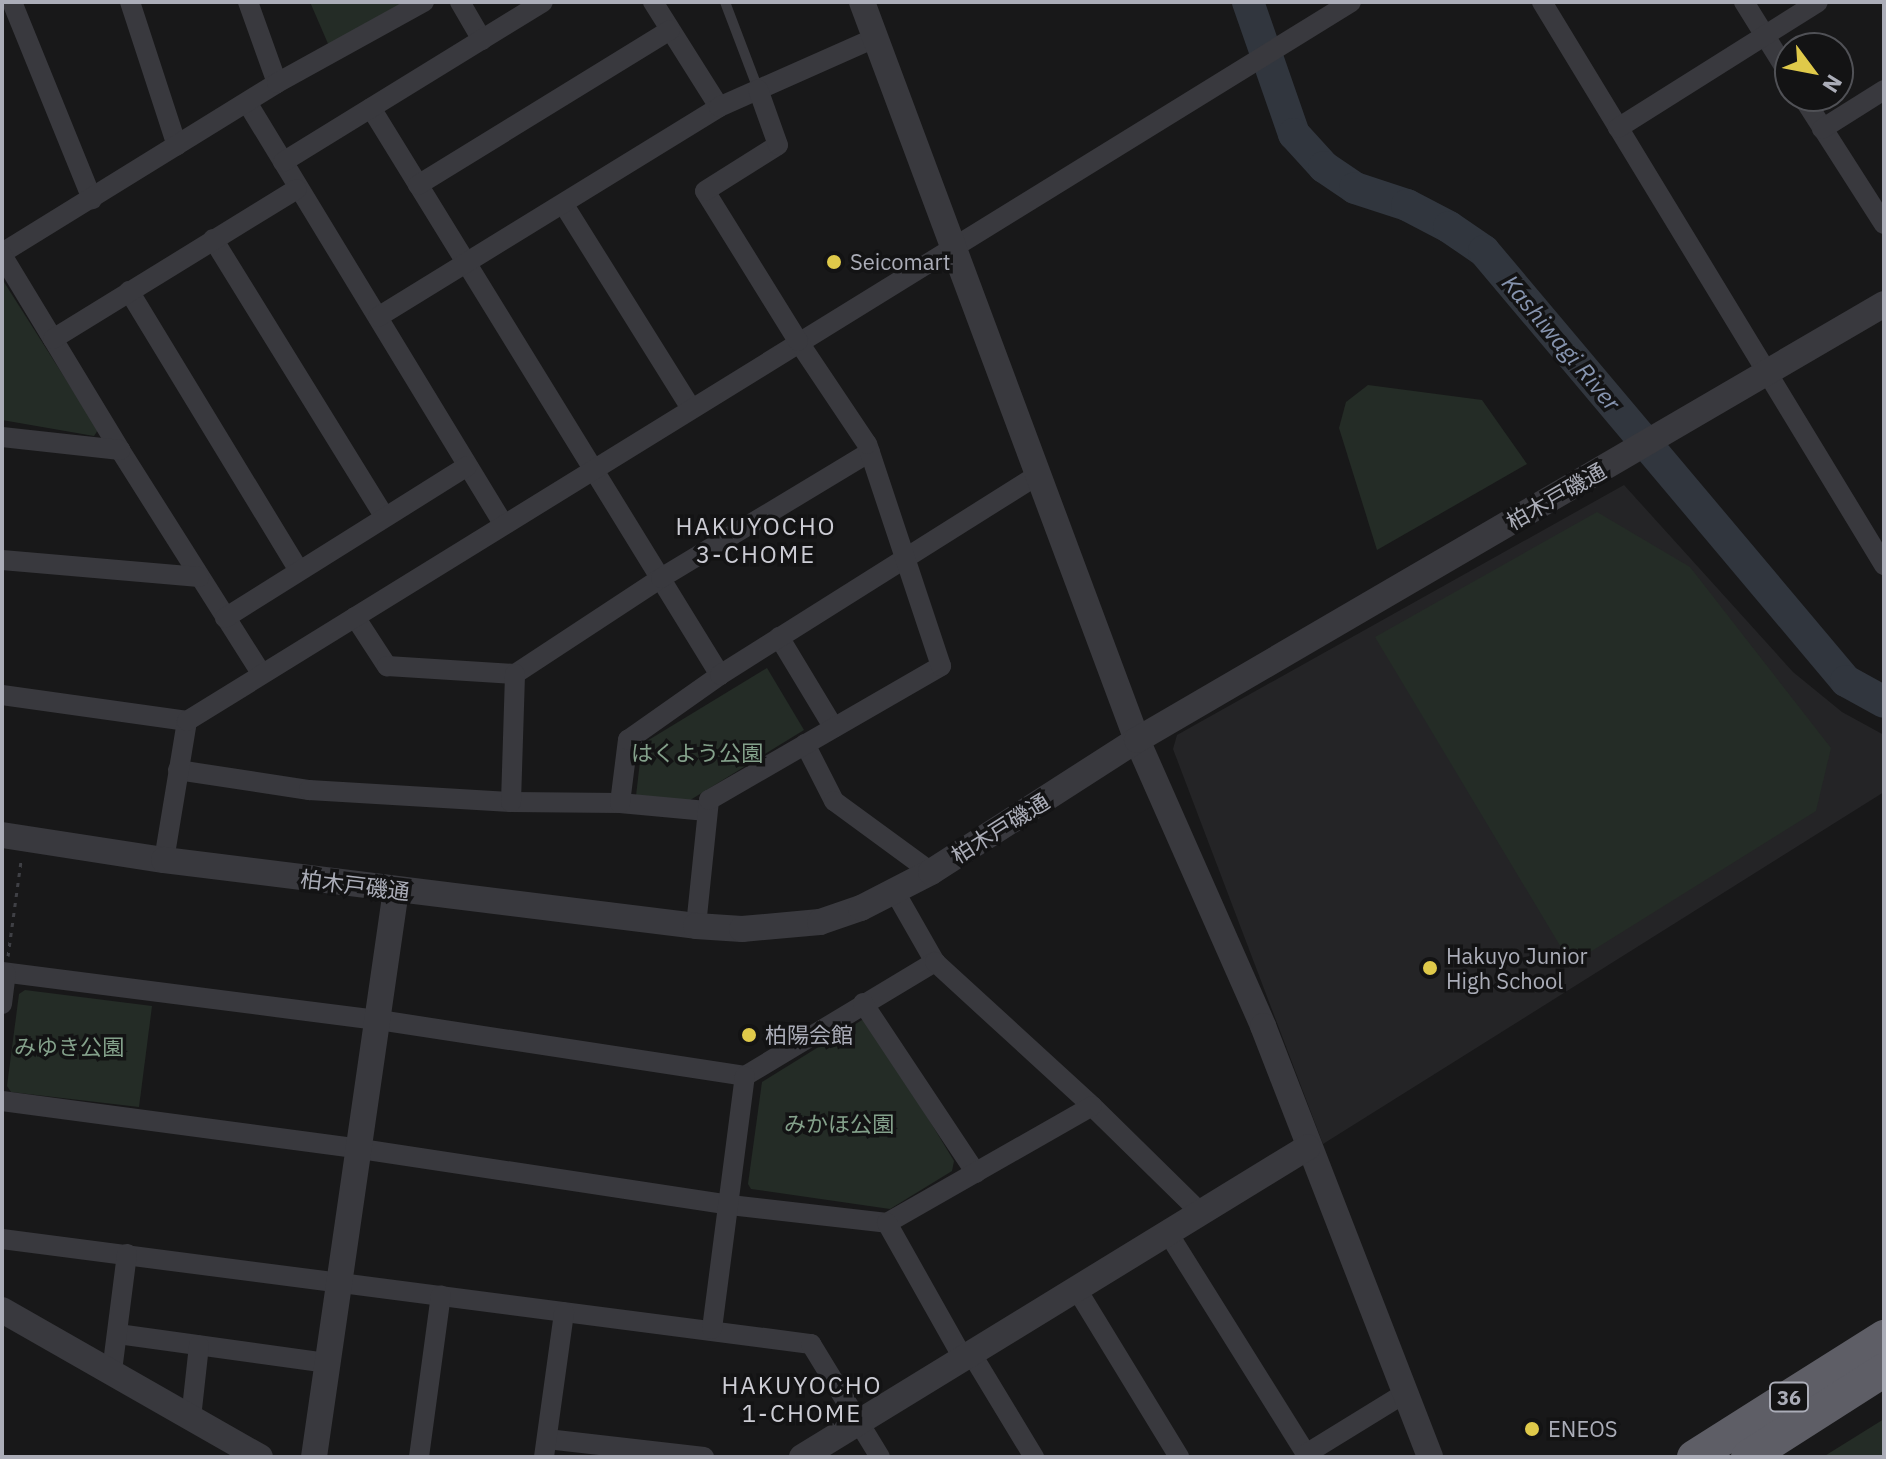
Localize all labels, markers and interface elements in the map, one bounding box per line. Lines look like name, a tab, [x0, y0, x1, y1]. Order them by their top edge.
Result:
north arrow	[1774, 32, 1854, 112]
text: N	[1817, 69, 1850, 98]
place label: Seicomart	[850, 249, 950, 275]
marker: Seicomart	[825, 253, 843, 271]
water label: Kashiwagi River	[1496, 269, 1626, 417]
street label: 柏木戸磯通	[1502, 457, 1610, 535]
district label: HAKUYOCHO 3-CHOME	[675, 513, 837, 569]
park label: はくよう公園	[631, 740, 763, 766]
street label: 柏木戸磯通	[946, 788, 1054, 868]
street label: 柏木戸磯通	[299, 865, 411, 905]
place label: Hakuyo Junior High School	[1446, 942, 1588, 994]
marker: Hakuyo Junior High School	[1421, 959, 1439, 977]
place label: 柏陽会館	[765, 1022, 853, 1048]
marker: 柏陽会館	[740, 1026, 758, 1044]
park label: みゆき公園	[14, 1034, 124, 1060]
park label: みかほ公園	[784, 1111, 894, 1137]
district label: HAKUYOCHO 1-CHOME	[721, 1372, 883, 1428]
road number: 36	[1769, 1381, 1809, 1413]
place label: ENEOS	[1548, 1416, 1618, 1442]
marker: ENEOS	[1523, 1420, 1541, 1438]

